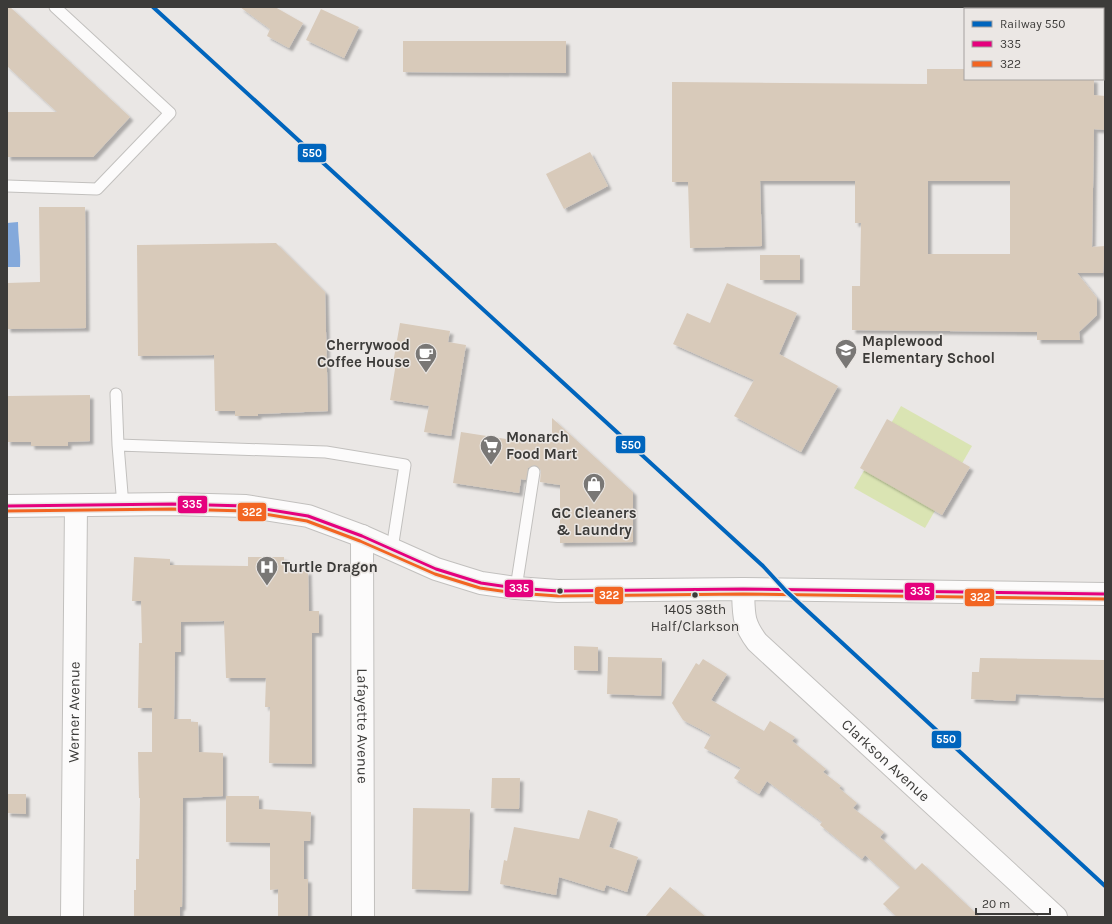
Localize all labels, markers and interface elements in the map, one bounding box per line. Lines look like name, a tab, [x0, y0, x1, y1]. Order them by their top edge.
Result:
legend	[964, 8, 1104, 80]
text: Railway 550	[1000, 17, 1065, 31]
text: 335	[1000, 37, 1021, 51]
text: 322	[1000, 57, 1021, 71]
line badge: 550	[297, 143, 327, 163]
text: 550	[302, 147, 322, 160]
place label: Maplewood Elementary School	[862, 332, 995, 367]
place label: Cherrywood Coffee House	[317, 336, 410, 371]
school or university icon: Maplewood Elementary School	[833, 337, 859, 370]
cafe icon: Cherrywood Coffee House	[413, 341, 439, 374]
place label: Monarch Food Mart	[506, 428, 577, 463]
supermarket icon: Monarch Food Mart	[478, 433, 504, 466]
line badge: 550	[615, 435, 646, 454]
text: 550	[621, 439, 641, 452]
shop icon: GC Cleaners & Laundry	[581, 471, 607, 504]
line badge: 335	[177, 495, 208, 514]
text: 335	[182, 498, 202, 511]
line badge: 322	[237, 502, 267, 522]
place label: GC Cleaners & Laundry	[551, 504, 637, 539]
text: 322	[242, 506, 262, 519]
hospital icon: Turtle Dragon	[254, 554, 280, 587]
place label: Turtle Dragon	[282, 558, 378, 576]
line badge: 335	[504, 579, 534, 598]
text: 335	[509, 582, 529, 595]
line badge: 335	[904, 582, 935, 601]
text: 335	[910, 585, 930, 598]
unlabelled marker	[555, 586, 565, 596]
line badge: 322	[594, 586, 624, 605]
line badge: 322	[964, 588, 995, 607]
text: 322	[599, 589, 619, 602]
marker: 1405 38th Half/Clarkson	[690, 590, 700, 600]
text: 322	[970, 591, 990, 604]
place label: 1405 38th Half/Clarkson	[651, 601, 739, 635]
street label: Werner Avenue	[65, 661, 83, 763]
street label: Lafayette Avenue	[353, 668, 372, 784]
street label: Clarkson Avenue	[838, 715, 934, 805]
line badge: 550	[931, 730, 962, 749]
text: 550	[936, 733, 956, 746]
scale bar	[976, 890, 1050, 916]
text: 20 m	[982, 897, 1010, 911]

